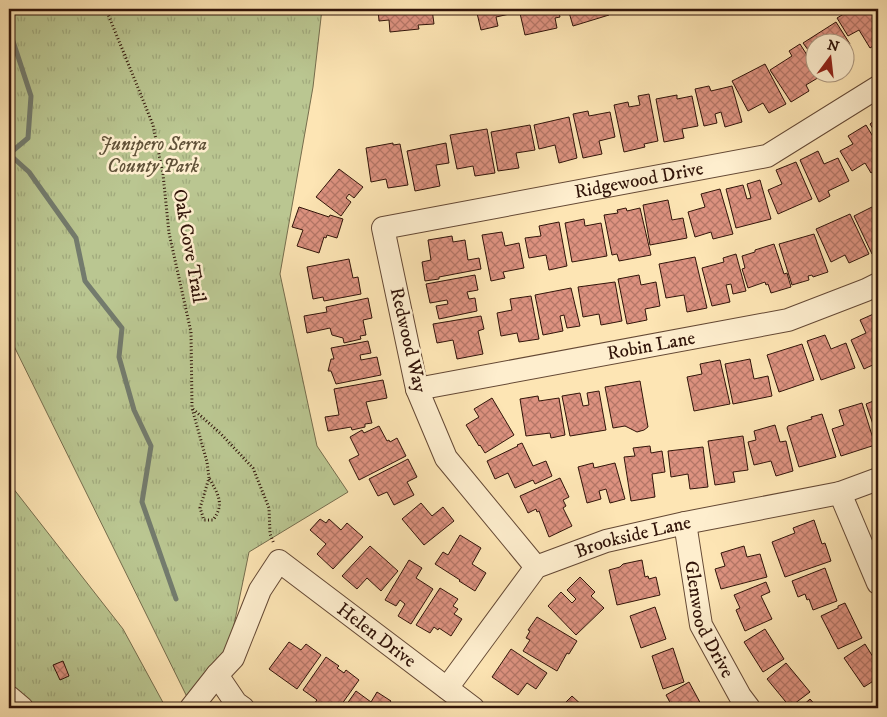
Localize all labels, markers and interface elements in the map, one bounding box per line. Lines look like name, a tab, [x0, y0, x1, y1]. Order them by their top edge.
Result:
north arrow	[804, 32, 854, 82]
text: N	[825, 36, 841, 57]
park label: Junipero Serra County Park	[99, 133, 207, 178]
street label: Ridgewood Drive	[572, 157, 705, 203]
street label: Oak Cove Trail	[168, 187, 210, 305]
street label: Redwood Way	[385, 285, 431, 396]
street label: Robin Lane	[605, 326, 697, 365]
street label: Brookside Lane	[572, 511, 693, 563]
street label: Glenwood Drive	[680, 559, 739, 682]
street label: Helen Drive	[332, 598, 421, 672]

